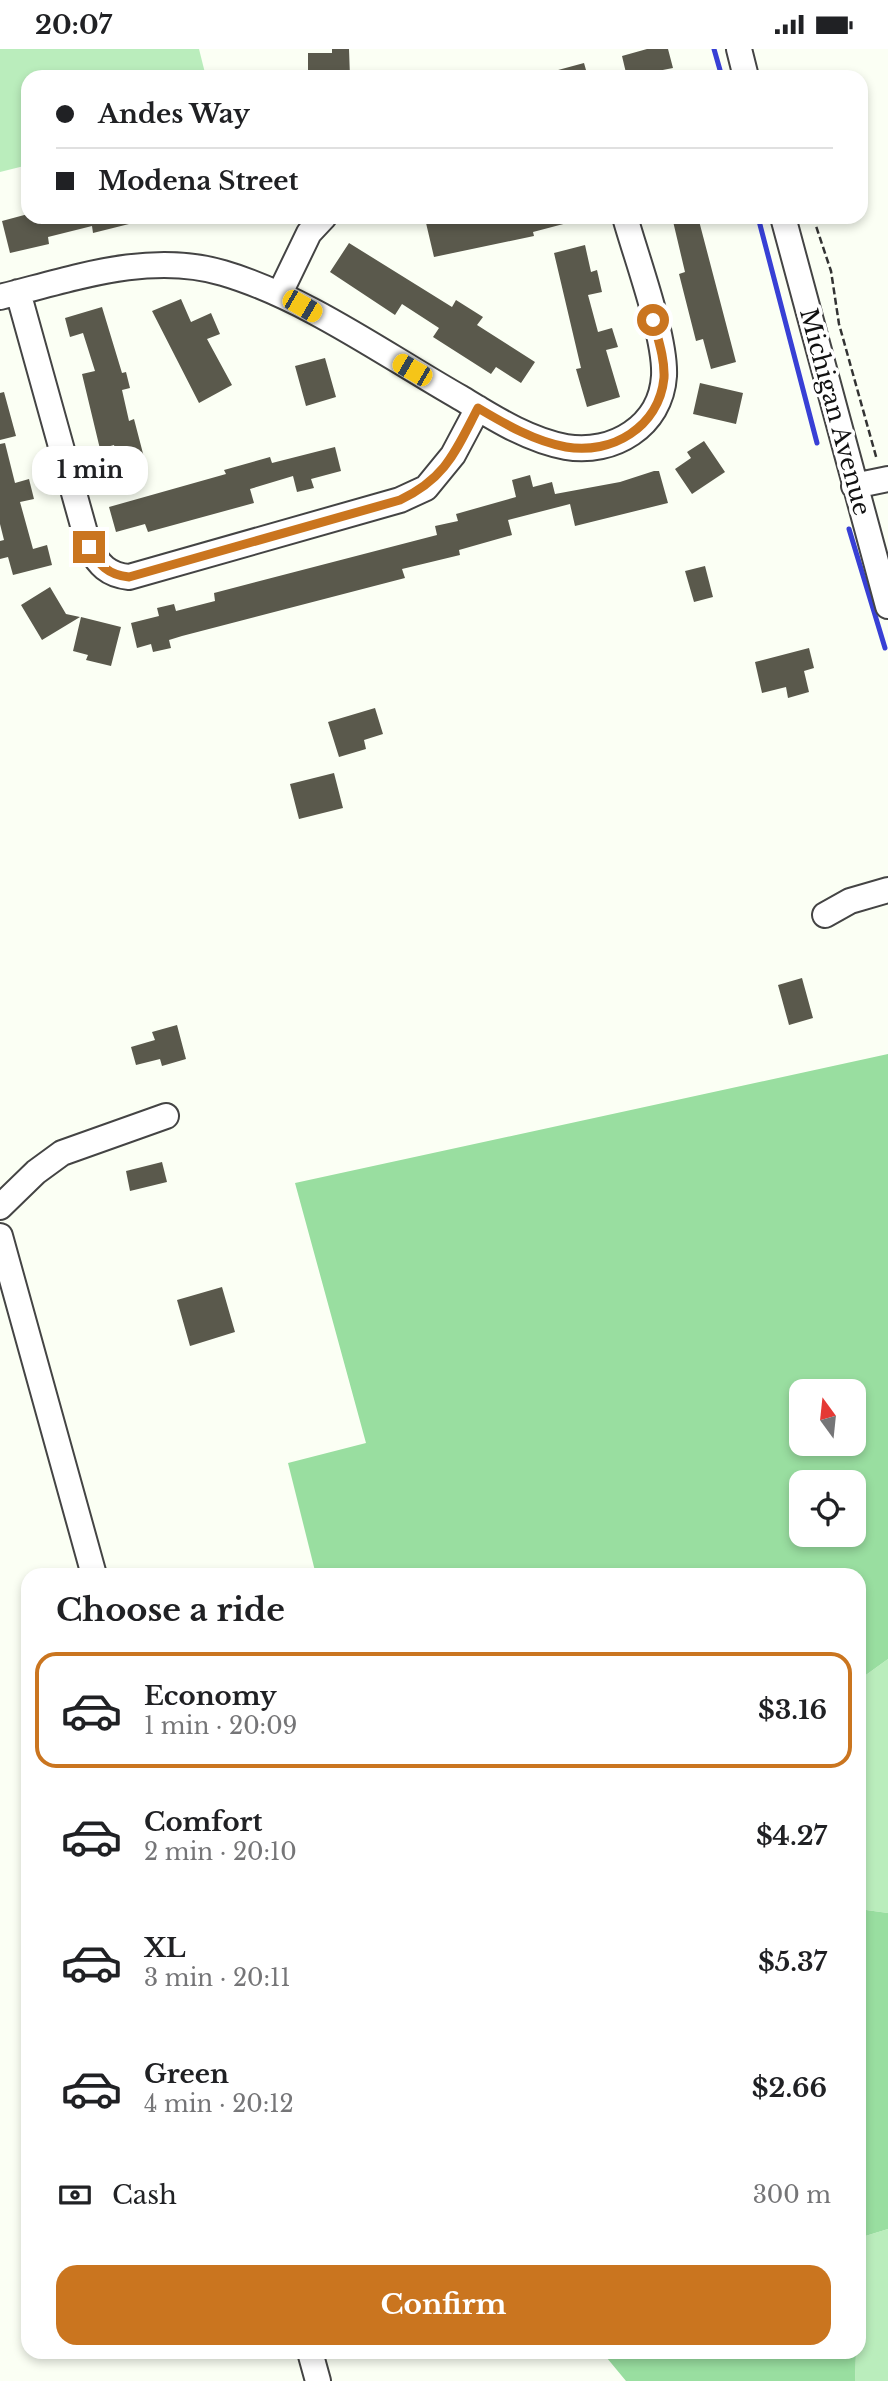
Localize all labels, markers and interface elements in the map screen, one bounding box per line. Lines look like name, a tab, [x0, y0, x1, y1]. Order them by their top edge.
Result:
text: 20:07	[35, 9, 112, 41]
text: Andes Way	[98, 98, 250, 130]
text: Modena Street	[98, 165, 299, 197]
car	[279, 286, 326, 326]
route start	[637, 304, 669, 336]
street label: Michigan Avenue	[794, 305, 877, 519]
car	[389, 350, 436, 390]
callout: 1 min	[31, 445, 147, 495]
text: 1 min	[57, 456, 123, 484]
route end	[73, 531, 105, 563]
north arrow	[789, 1379, 866, 1456]
map controls	[789, 1379, 866, 1547]
button: locate	[789, 1470, 866, 1547]
text: Choose a ride	[56, 1590, 285, 1630]
icon: car	[60, 1679, 123, 1742]
text: Economy	[144, 1680, 277, 1712]
text: $3.16	[758, 1694, 827, 1726]
text: 1 min · 20:09	[144, 1712, 297, 1740]
icon: car	[60, 1805, 123, 1868]
text: Comfort	[144, 1806, 262, 1838]
text: $4.27	[756, 1820, 827, 1852]
text: 2 min · 20:10	[144, 1838, 297, 1866]
icon: car	[60, 1931, 123, 1994]
text: XL	[144, 1932, 186, 1964]
text: $5.37	[758, 1946, 827, 1978]
text: 3 min · 20:11	[144, 1964, 291, 1992]
icon: car	[60, 2057, 123, 2120]
text: Green	[144, 2058, 229, 2090]
text: $2.66	[752, 2072, 827, 2104]
text: 4 min · 20:12	[144, 2090, 294, 2118]
icon: cash	[56, 2176, 94, 2214]
text: Cash	[112, 2179, 177, 2211]
text: 300 m	[753, 2181, 831, 2209]
button: Confirm	[56, 2265, 831, 2345]

